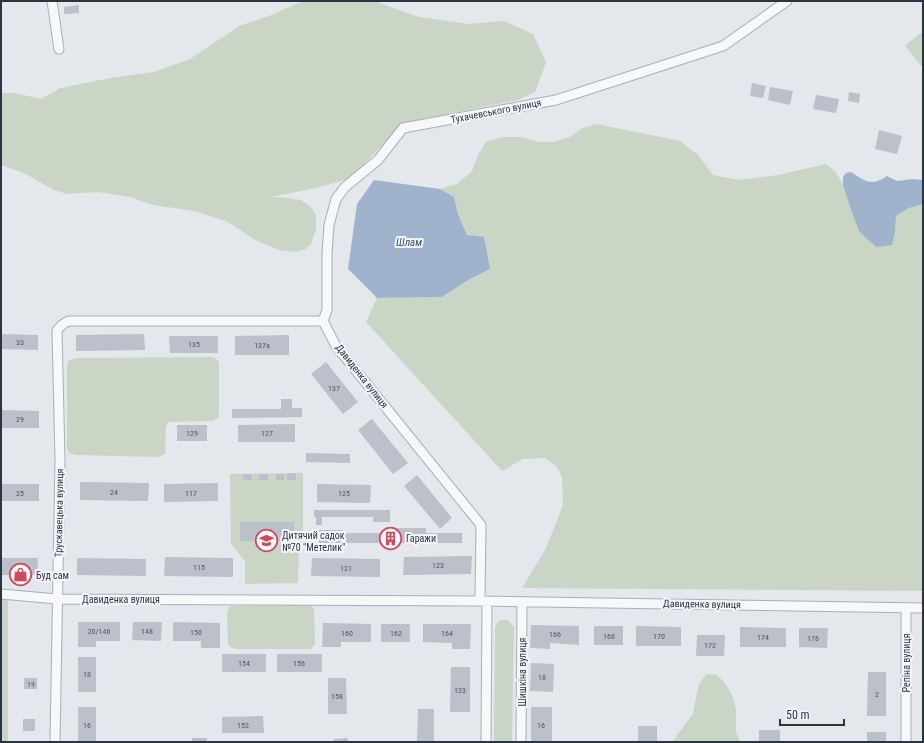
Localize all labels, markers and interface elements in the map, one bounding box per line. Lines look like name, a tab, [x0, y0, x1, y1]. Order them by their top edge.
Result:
street label: Тухачевського вулиця	[450, 97, 542, 125]
water label: Шлам	[396, 236, 422, 249]
house number: 33	[16, 338, 24, 347]
house number: 135	[188, 340, 200, 349]
house number: 137а	[254, 341, 270, 350]
street label: Давиденка вулиця	[334, 342, 390, 410]
house number: 137	[328, 384, 340, 393]
house number: 29	[16, 415, 24, 424]
house number: 129	[186, 429, 198, 438]
house number: 127	[261, 429, 273, 438]
street label: Трускавецька вулиця	[53, 468, 65, 557]
house number: 24	[110, 488, 118, 497]
house number: 25	[16, 489, 24, 498]
house number: 117	[185, 489, 197, 498]
house number: 125	[338, 489, 350, 498]
building icon: Гаражи	[378, 525, 404, 551]
school or university icon: Дитячий садок №70 "Метелик"	[254, 528, 280, 554]
place label: Дитячий садок №70 "Метелик"	[282, 530, 345, 553]
place label: Гаражи	[406, 533, 436, 544]
house number: 123	[432, 561, 444, 570]
shop icon: Буд сам	[7, 562, 33, 588]
house number: 115	[193, 563, 205, 572]
house number: 121	[340, 564, 352, 573]
place label: Буд сам	[36, 570, 69, 581]
street label: Давиденка вулиця	[82, 594, 160, 605]
street label: Давиденка вулиця	[663, 598, 741, 610]
house number: 20/146	[88, 627, 110, 636]
house number: 148	[141, 627, 153, 636]
house number: 150	[190, 628, 202, 637]
house number: 160	[341, 629, 353, 638]
house number: 162	[390, 629, 402, 638]
house number: 164	[441, 629, 453, 638]
house number: 166	[549, 630, 561, 639]
house number: 168	[603, 632, 615, 641]
house number: 170	[653, 632, 665, 641]
house number: 174	[757, 633, 769, 642]
street label: Репiна вулиця	[901, 633, 912, 693]
house number: 176	[807, 634, 819, 643]
street label: Шишкiна вулиця	[517, 637, 528, 706]
house number: 172	[704, 641, 716, 650]
house number: 154	[238, 659, 250, 668]
house number: 156	[293, 659, 305, 668]
house number: 18	[83, 670, 91, 679]
house number: 18	[538, 673, 546, 682]
house number: 19	[27, 680, 35, 689]
house number: 123	[454, 686, 466, 695]
house number: 2	[875, 690, 879, 699]
house number: 158	[331, 692, 343, 701]
scale bar	[780, 701, 844, 727]
text: 50 m	[786, 708, 810, 722]
house number: 16	[83, 721, 91, 730]
house number: 152	[237, 721, 249, 730]
house number: 16	[537, 721, 545, 730]

